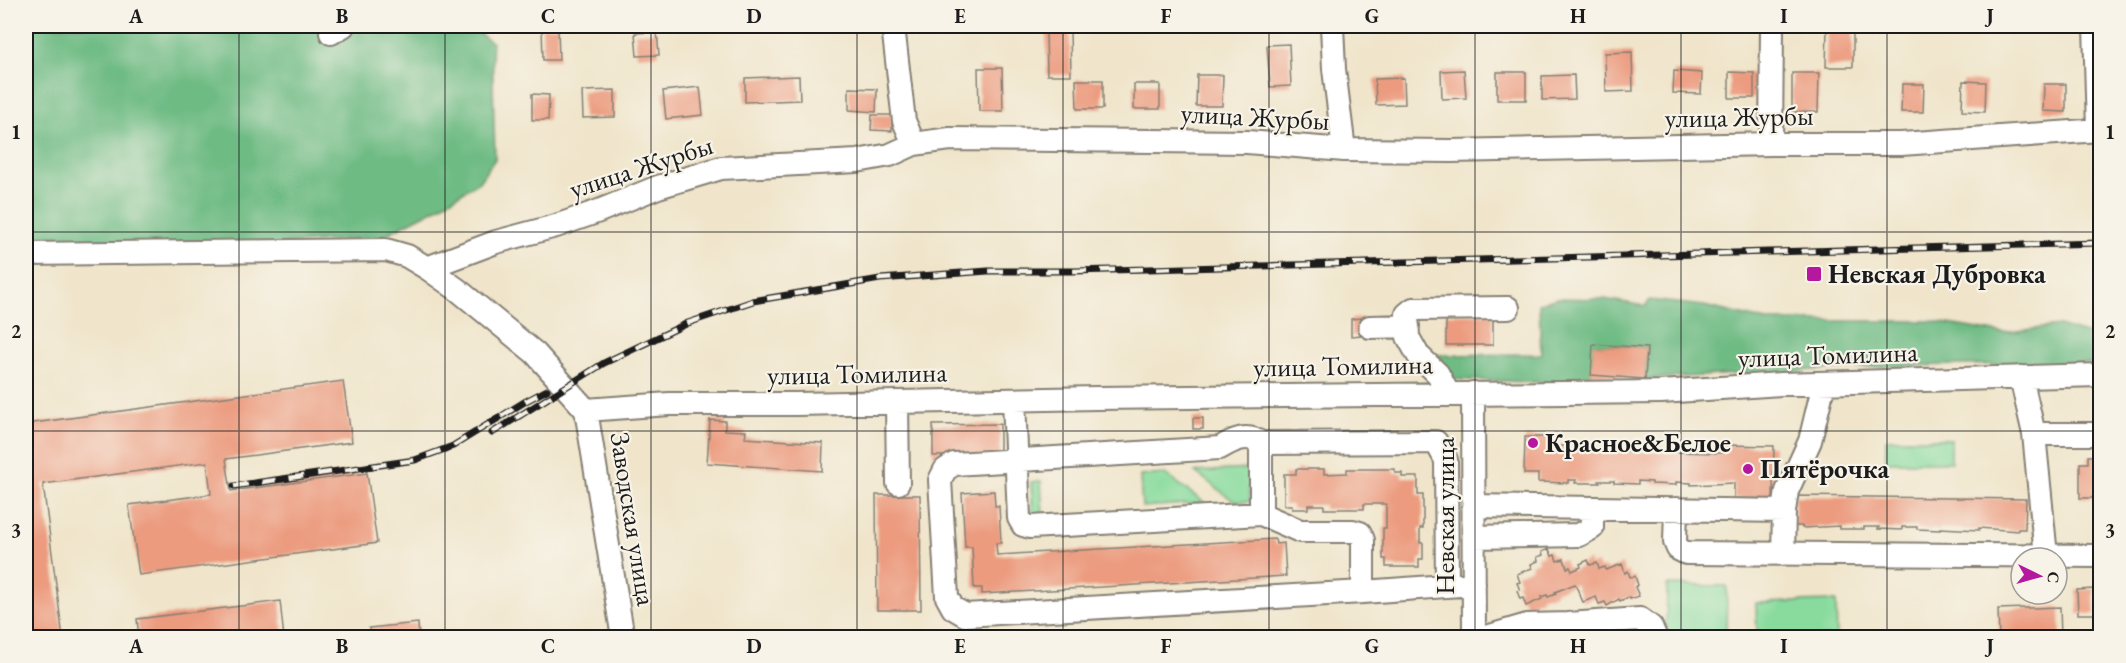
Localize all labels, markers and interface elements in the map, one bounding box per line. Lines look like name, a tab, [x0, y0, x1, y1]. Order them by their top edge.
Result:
text: A	[128, 3, 144, 29]
text: B	[336, 3, 348, 29]
text: C	[541, 3, 555, 29]
text: D	[746, 3, 762, 29]
text: E	[954, 3, 966, 29]
text: F	[1161, 3, 1172, 29]
text: G	[1365, 3, 1379, 29]
text: H	[1570, 3, 1586, 29]
text: I	[1780, 3, 1788, 29]
text: J	[1984, 3, 1994, 29]
street label: улица Журбы	[1180, 95, 1330, 138]
street label: улица Журбы	[1664, 98, 1814, 135]
text: 1	[11, 119, 21, 145]
text: 1	[2105, 119, 2115, 145]
street label: улица Журбы	[565, 127, 717, 206]
place label: Невская Дубровка	[1828, 256, 2046, 291]
marker: Невская Дубровка	[1805, 265, 1823, 283]
text: 2	[11, 318, 22, 344]
text: 2	[2105, 318, 2116, 344]
street label: улица Томилина	[1737, 334, 1919, 375]
street label: улица Томилина	[1253, 346, 1434, 385]
street label: улица Томилина	[767, 354, 948, 393]
place label: Красное&Белое	[1545, 425, 1731, 460]
street label: Заводская улица	[602, 430, 665, 608]
marker: Красное&Белое	[1526, 436, 1540, 450]
street label: Невская улица	[1427, 437, 1462, 595]
place label: Пятёрочка	[1760, 451, 1889, 486]
marker: Пятёрочка	[1741, 462, 1755, 476]
text: 3	[11, 517, 21, 543]
text: 3	[2105, 517, 2115, 543]
north arrow	[2009, 546, 2069, 606]
text: С	[2042, 571, 2064, 584]
text: A	[128, 633, 144, 659]
text: B	[336, 633, 348, 659]
text: C	[541, 633, 555, 659]
text: D	[746, 633, 762, 659]
text: E	[954, 633, 966, 659]
text: F	[1161, 633, 1172, 659]
text: G	[1365, 633, 1379, 659]
text: H	[1570, 633, 1586, 659]
text: I	[1780, 633, 1788, 659]
text: J	[1984, 633, 1994, 659]

